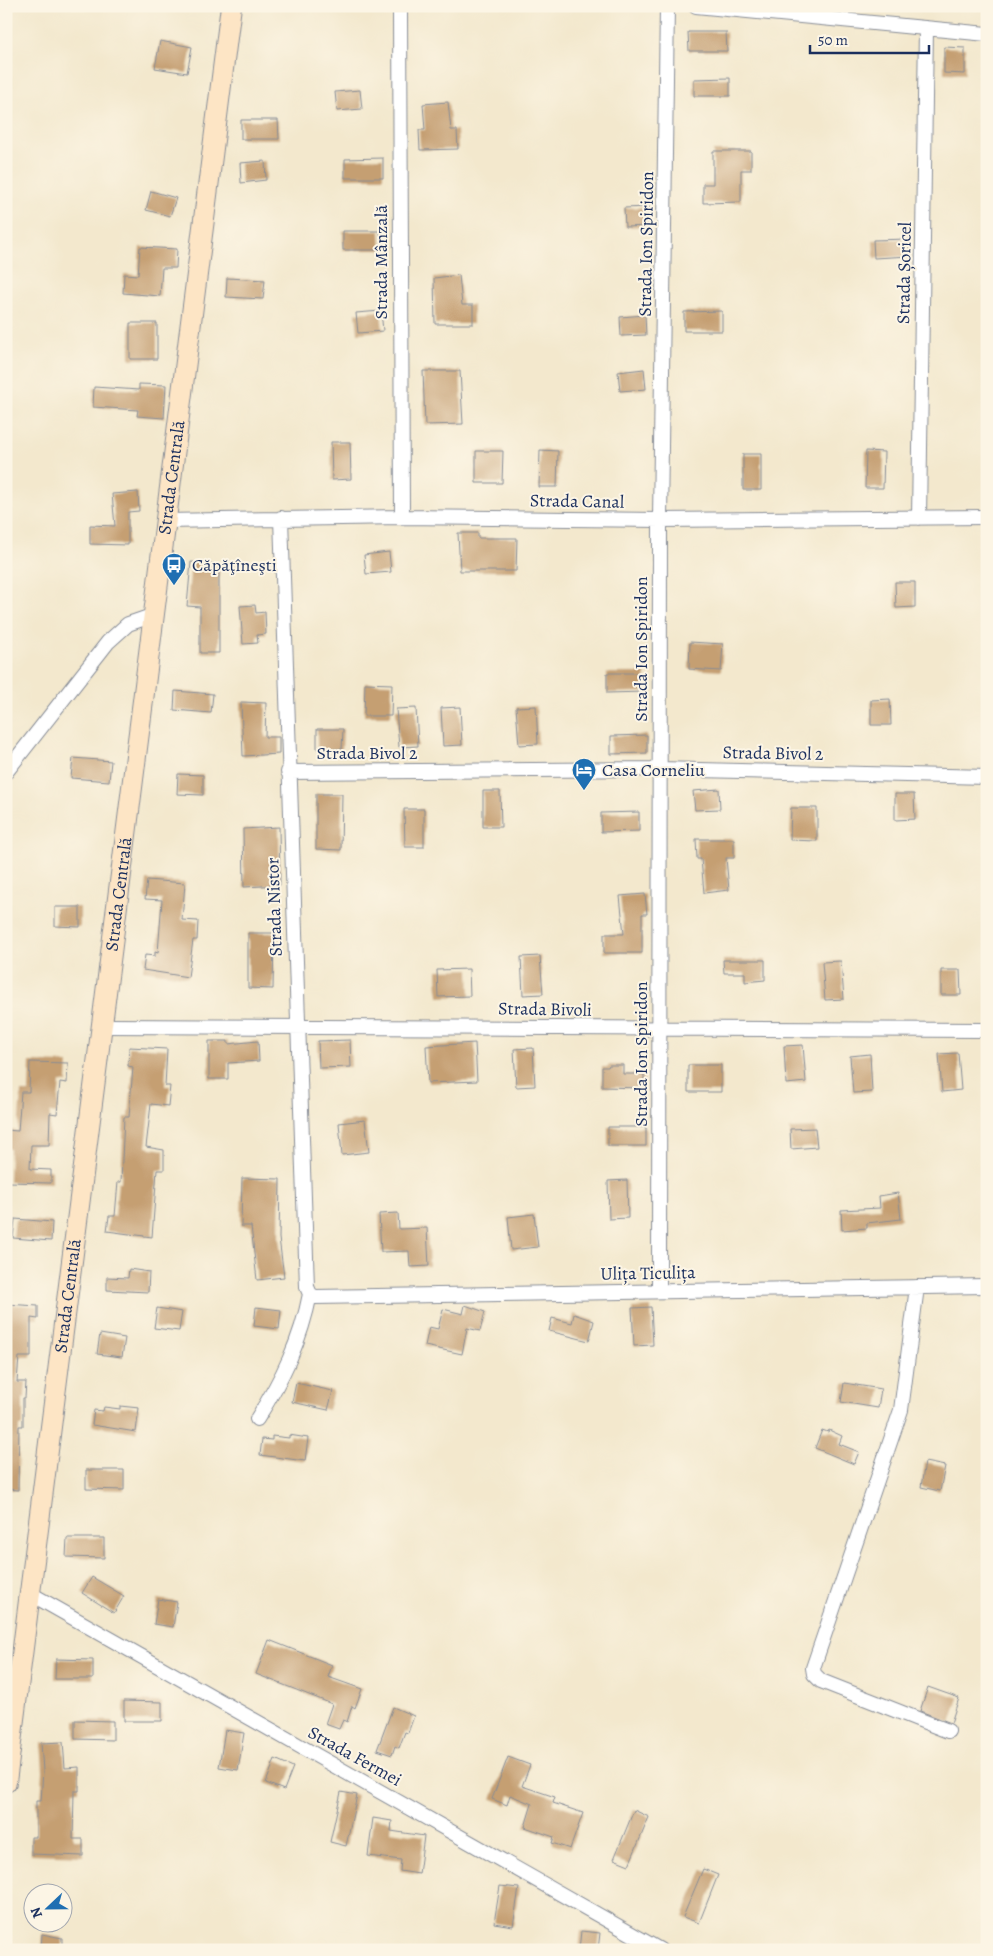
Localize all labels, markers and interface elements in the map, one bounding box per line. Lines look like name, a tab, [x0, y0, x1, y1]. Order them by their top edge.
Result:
scale bar	[810, 22, 929, 54]
text: 50 m	[818, 30, 848, 50]
street label: Strada Ion Spiridon	[633, 171, 659, 317]
street label: Strada Mânzală	[369, 204, 393, 319]
street label: Strada Șoricel	[891, 221, 917, 324]
street label: Strada Centrală	[152, 418, 190, 536]
street label: Strada Canal	[530, 488, 625, 514]
bus stop icon: Căpăţîneşti	[161, 552, 187, 586]
place label: Căpăţîneşti	[192, 553, 277, 577]
street label: Strada Ion Spiridon	[629, 576, 653, 722]
street label: Strada Bivol 2	[722, 740, 824, 766]
street label: Strada Bivol 2	[316, 741, 418, 765]
hotel icon: Casa Corneliu	[571, 757, 597, 791]
place label: Casa Corneliu	[602, 758, 705, 782]
street label: Strada Centrală	[99, 835, 138, 953]
street label: Strada Nistor	[260, 857, 288, 957]
street label: Strada Ion Spiridon	[629, 981, 653, 1127]
street label: Strada Bivoli	[498, 996, 592, 1022]
street label: Strada Centrală	[48, 1237, 87, 1354]
street label: Ulița Ticulița	[600, 1260, 696, 1286]
street label: Strada Fermei	[304, 1720, 406, 1792]
north arrow	[22, 1884, 72, 1934]
text: N	[26, 1904, 47, 1921]

